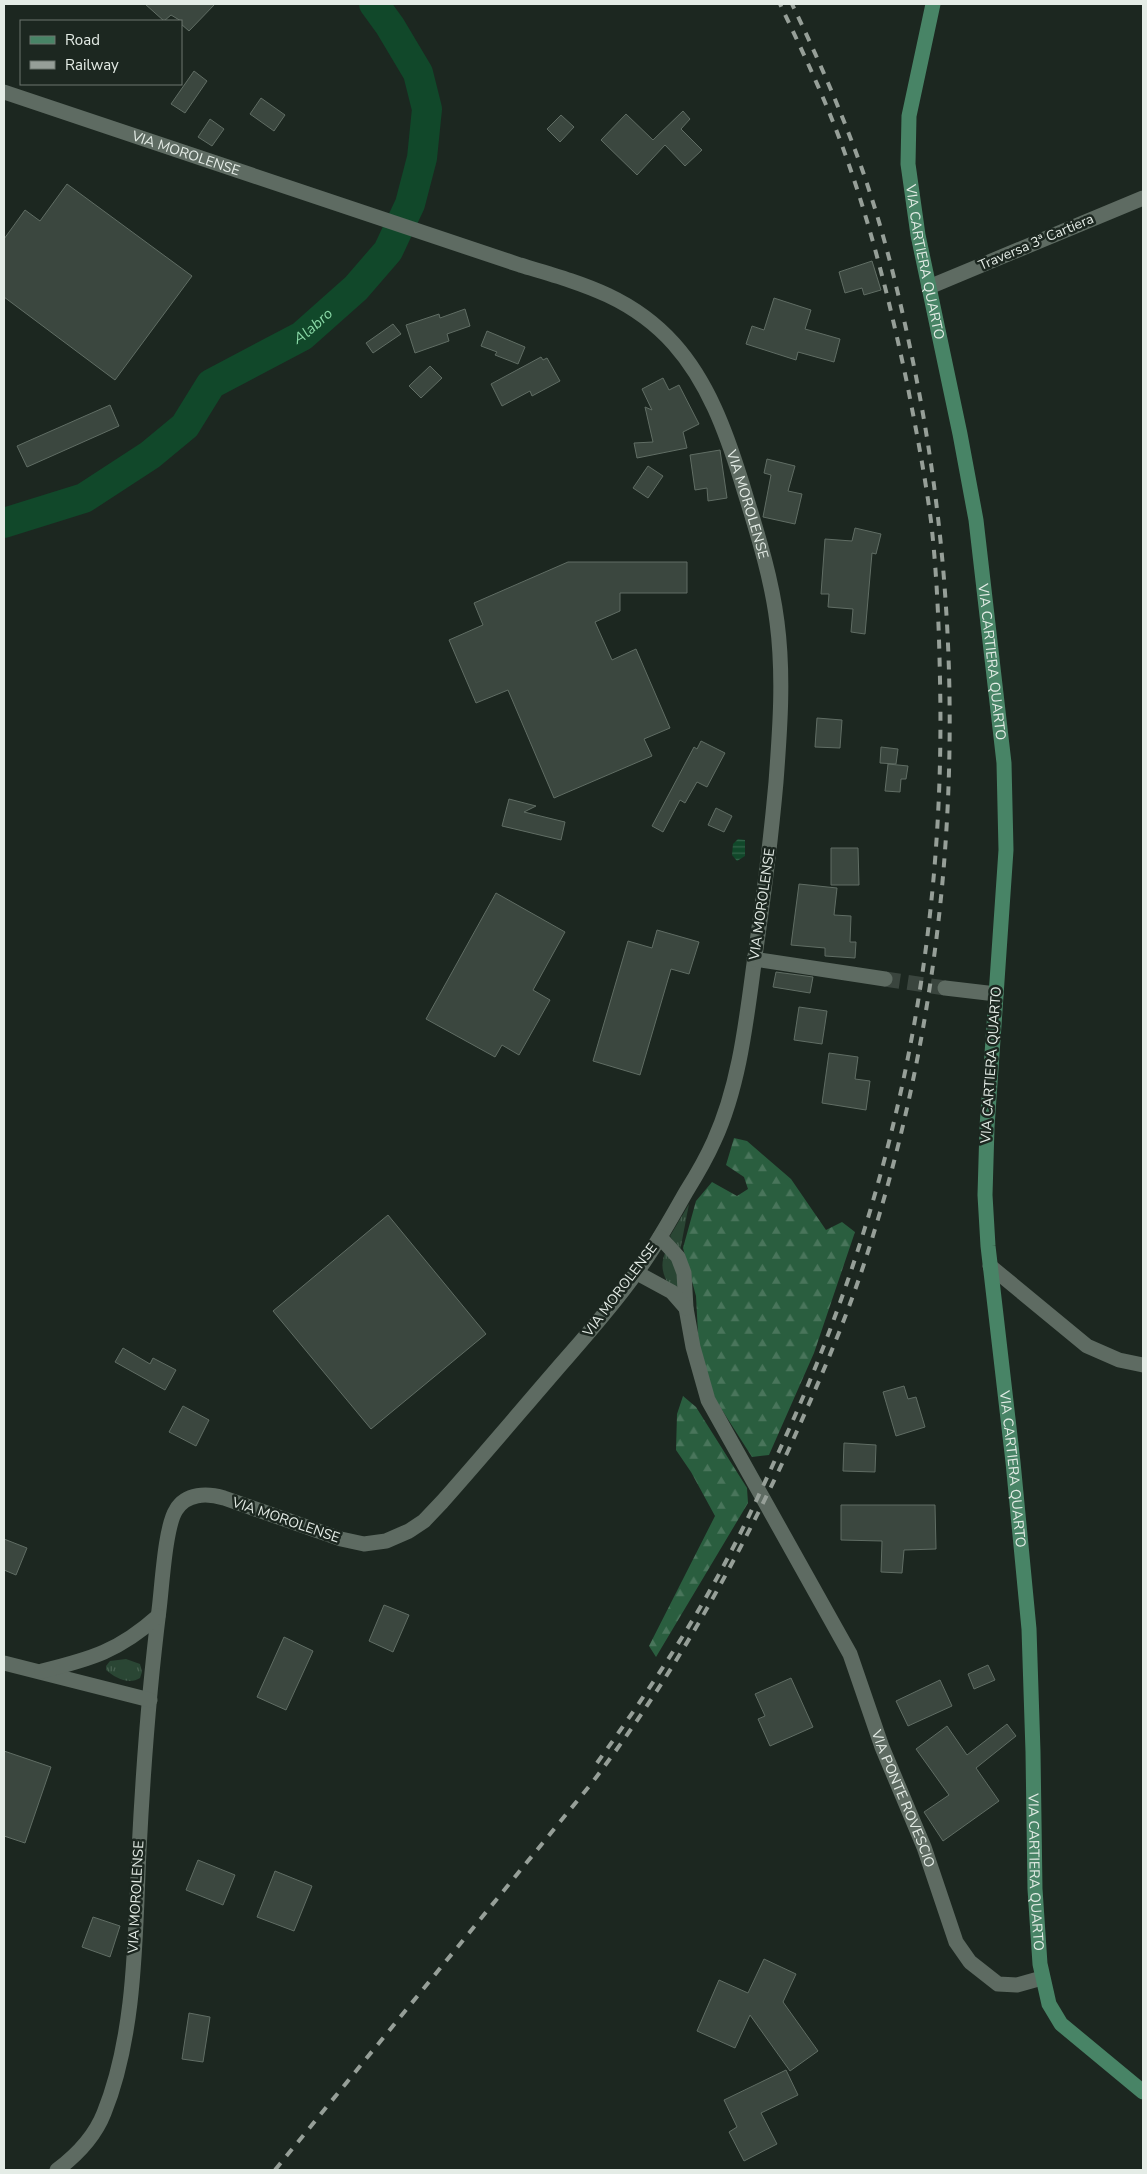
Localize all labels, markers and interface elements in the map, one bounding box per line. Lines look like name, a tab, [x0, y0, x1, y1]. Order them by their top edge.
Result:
legend	[20, 20, 182, 85]
text: Road	[65, 30, 100, 50]
text: Railway	[65, 55, 119, 75]
street label: VIA MOROLENSE	[129, 126, 243, 180]
street label: VIA CARTIERA QUARTO	[901, 182, 949, 341]
street label: Traversa 3ª Cartiera	[975, 209, 1097, 275]
water label: Alabro	[289, 304, 337, 349]
street label: VIA MOROLENSE	[722, 446, 773, 561]
street label: VIA CARTIERA QUARTO	[974, 582, 1011, 741]
street label: VIA MOROLENSE	[745, 847, 779, 962]
street label: VIA CARTIERA QUARTO	[976, 986, 1006, 1145]
street label: VIA MOROLENSE	[578, 1239, 661, 1342]
street label: VIA CARTIERA QUARTO	[995, 1389, 1031, 1548]
street label: VIA MOROLENSE	[229, 1492, 342, 1547]
street label: VIA PONTE ROVESCIO	[867, 1726, 940, 1870]
street label: VIA CARTIERA QUARTO	[1024, 1792, 1049, 1951]
street label: VIA MOROLENSE	[124, 1840, 148, 1955]

